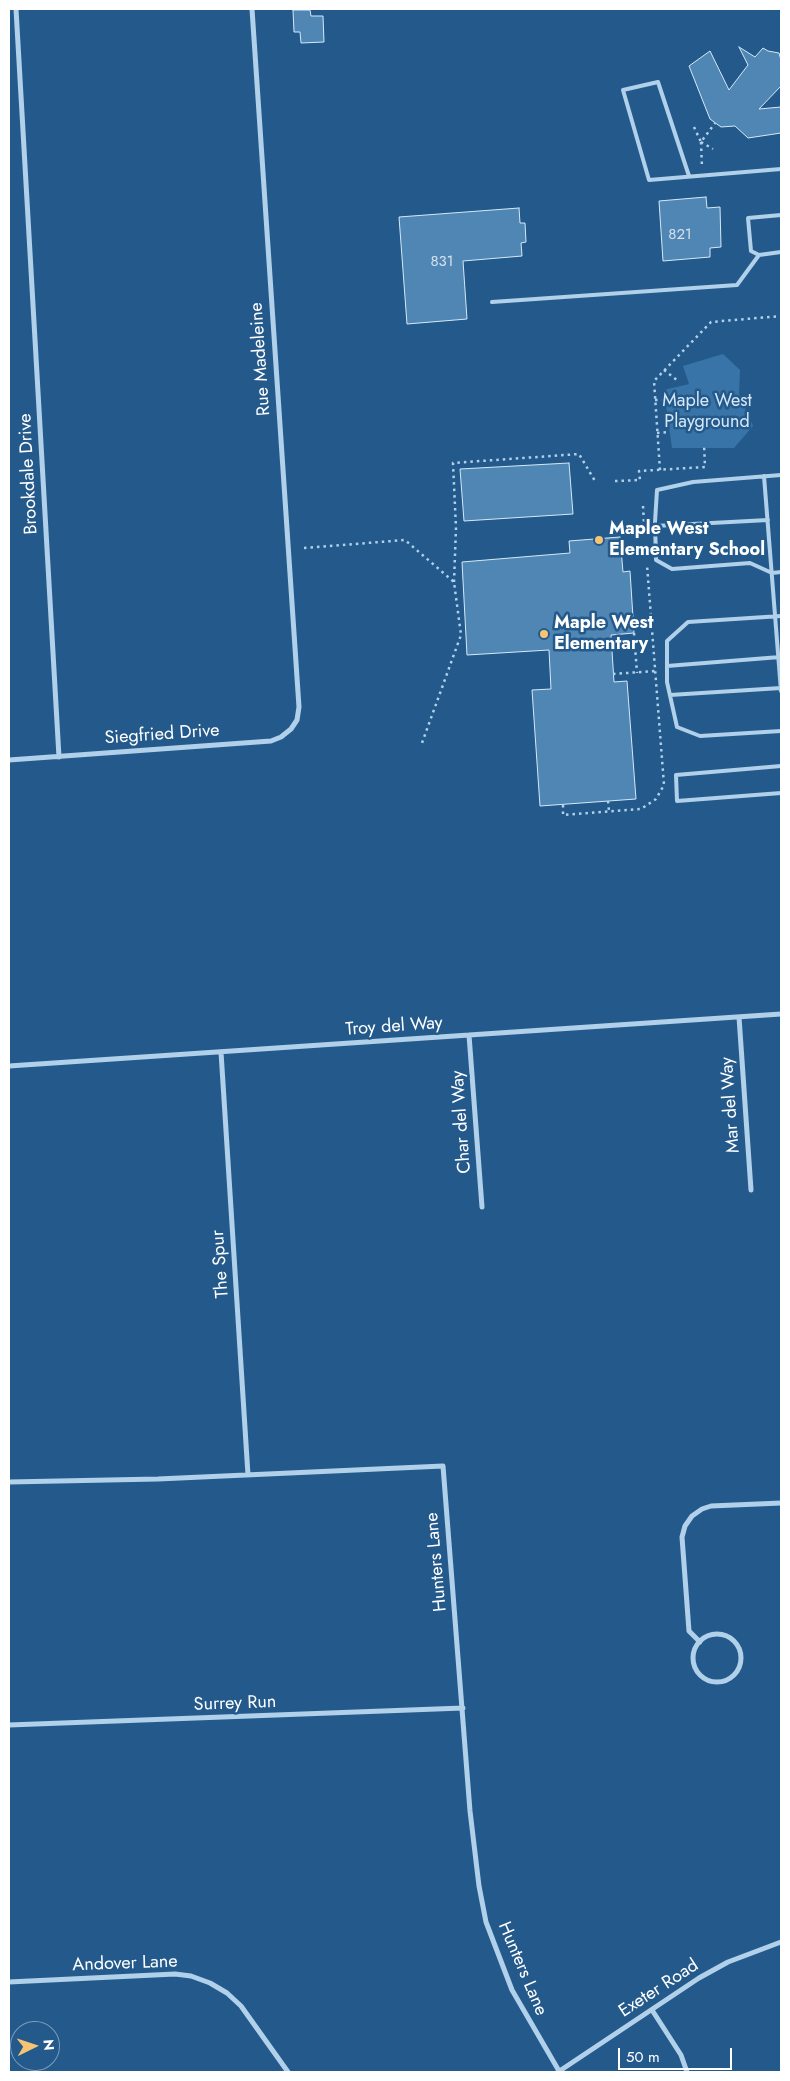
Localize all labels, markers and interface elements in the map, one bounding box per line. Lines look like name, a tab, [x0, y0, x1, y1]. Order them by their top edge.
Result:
house number: 821	[668, 226, 692, 244]
house number: 831	[430, 253, 454, 271]
street label: Rue Madeleine	[246, 301, 276, 417]
park label: Maple West Playground	[662, 391, 752, 434]
street label: Brookdale Drive	[15, 413, 43, 535]
place label: Maple West Elementary School	[609, 519, 765, 562]
marker: Maple West Elementary School	[593, 534, 605, 546]
place label: Maple West Elementary	[554, 613, 653, 656]
marker: Maple West Elementary	[538, 628, 550, 640]
street label: Siegfried Drive	[104, 720, 220, 750]
street label: Troy del Way	[345, 1013, 443, 1041]
street label: Mar del Way	[717, 1056, 745, 1154]
street label: Char del Way	[448, 1070, 476, 1174]
street label: The Spur	[208, 1229, 234, 1299]
street label: Hunters Lane	[422, 1511, 452, 1613]
street label: Surrey Run	[193, 1692, 277, 1716]
street label: Hunters Lane	[493, 1919, 551, 2019]
street label: Andover Lane	[72, 1951, 178, 1977]
street label: Exeter Road	[615, 1955, 703, 2023]
north arrow	[10, 2021, 60, 2071]
scale bar	[620, 2038, 734, 2070]
text: N	[39, 2039, 59, 2051]
text: 50 m	[626, 2046, 660, 2068]

